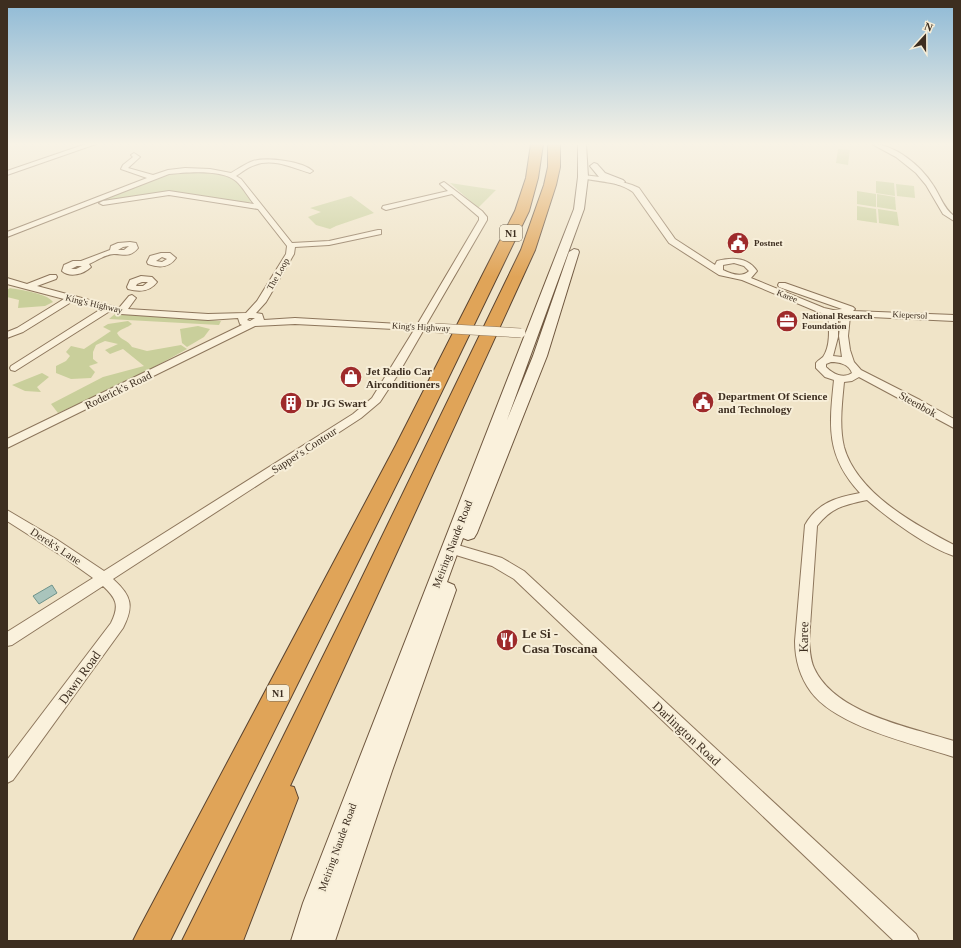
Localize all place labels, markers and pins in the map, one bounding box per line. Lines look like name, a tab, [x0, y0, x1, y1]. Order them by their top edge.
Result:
public building icon: Postnet	[725, 230, 751, 256]
place label: Postnet	[754, 238, 783, 248]
office icon: National Research Foundation	[774, 308, 800, 334]
place label: National Research Foundation	[802, 311, 873, 331]
shop icon: Jet Radio Car Airconditioners	[338, 364, 364, 390]
place label: Jet Radio Car Airconditioners	[366, 365, 440, 390]
public building icon: Department Of Science and Technology	[690, 389, 716, 415]
building icon: Dr JG Swart	[278, 390, 304, 416]
place label: Department Of Science and Technology	[718, 390, 827, 415]
place label: Dr JG Swart	[306, 397, 367, 409]
place label: Le Si - Casa Toscana	[522, 626, 598, 656]
restaurant icon: Le Si - Casa Toscana	[494, 627, 520, 653]

